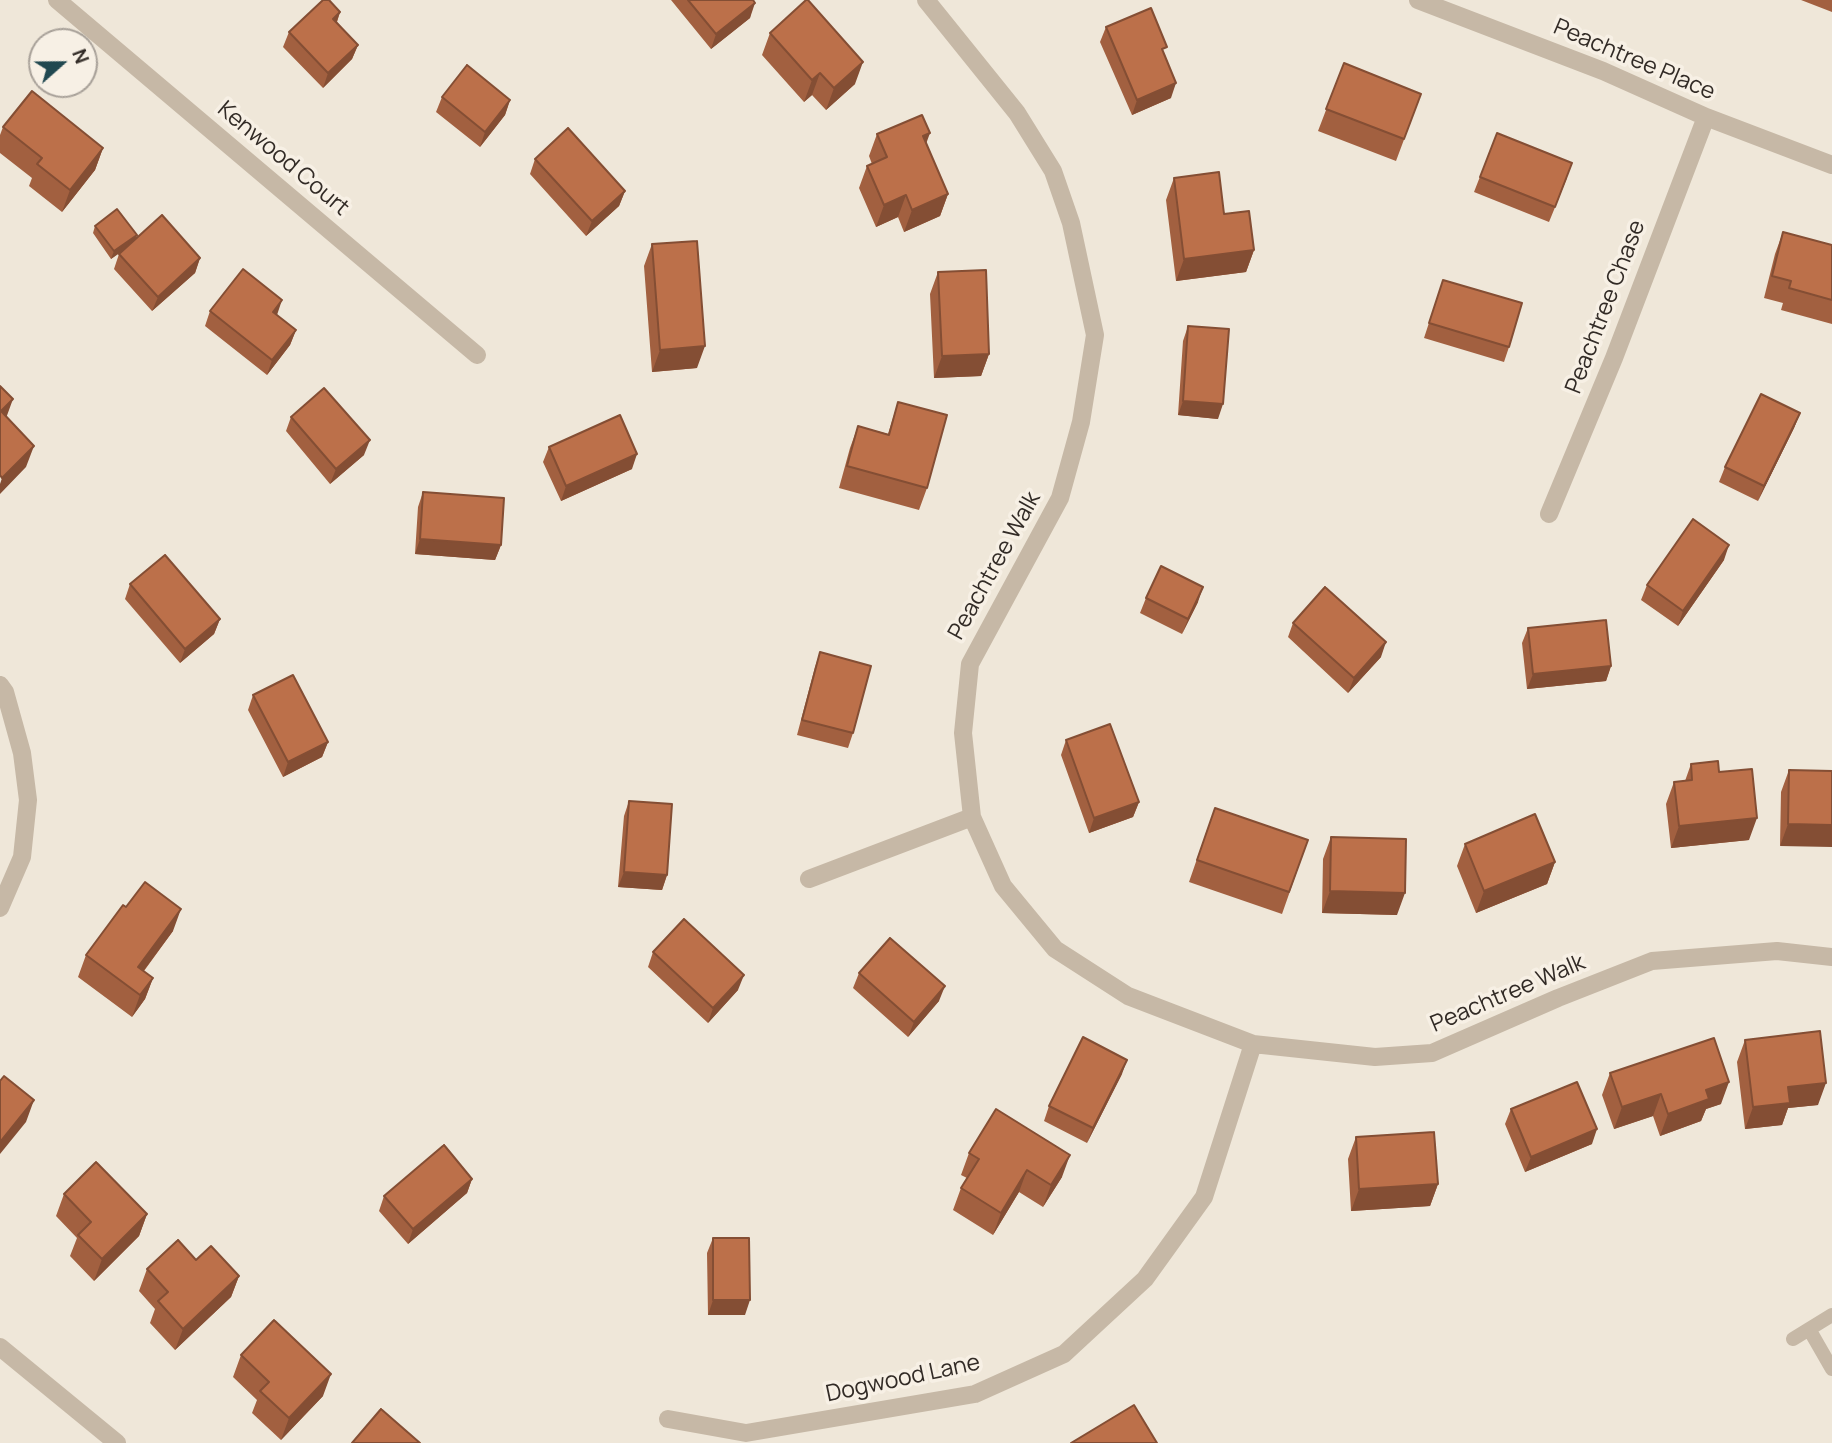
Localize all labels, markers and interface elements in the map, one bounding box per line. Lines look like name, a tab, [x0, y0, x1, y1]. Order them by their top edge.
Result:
street label: Peachtree Place	[1549, 14, 1719, 106]
north arrow	[28, 28, 98, 98]
text: N	[66, 45, 95, 67]
street label: Kenwood Court	[212, 96, 354, 222]
street label: Peachtree Chase	[1560, 216, 1652, 398]
street label: Peachtree Walk	[943, 487, 1047, 645]
street label: Peachtree Walk	[1427, 949, 1589, 1039]
street label: Dogwood Lane	[823, 1349, 983, 1409]

